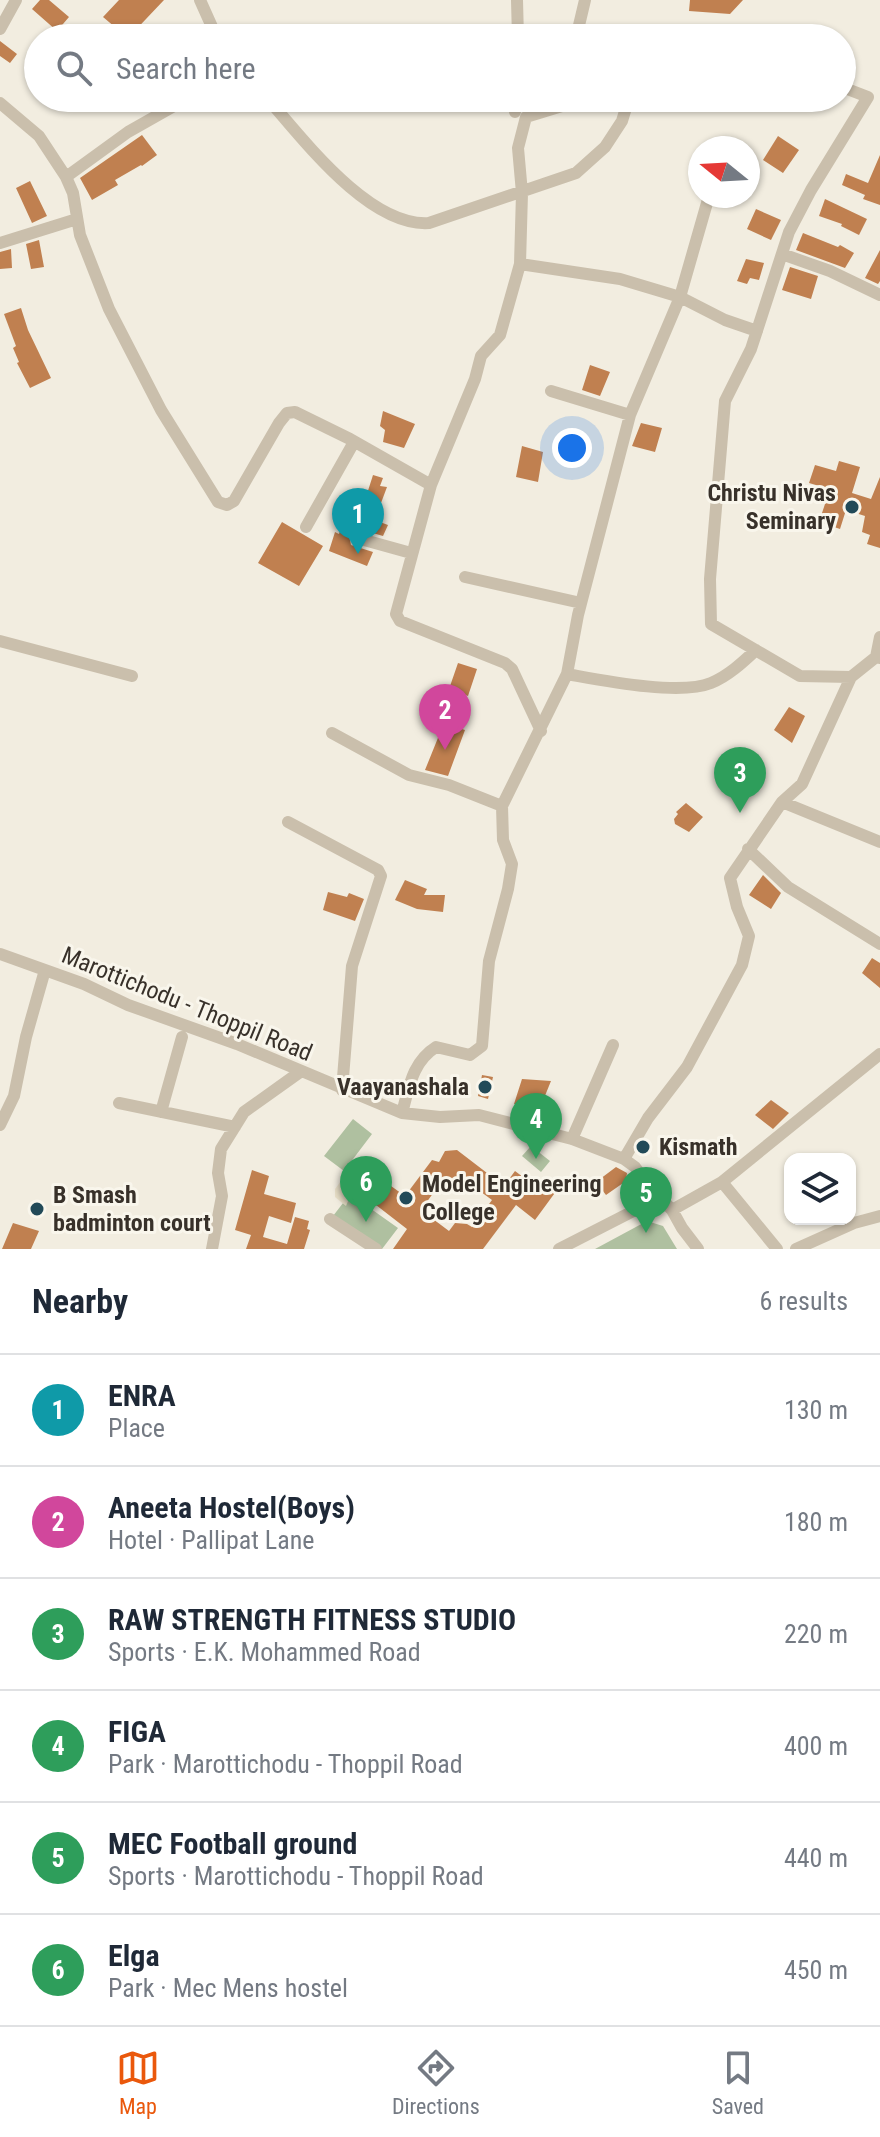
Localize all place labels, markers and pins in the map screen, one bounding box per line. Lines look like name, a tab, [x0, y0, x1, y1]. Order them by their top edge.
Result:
place label: Christu Nivas Seminary	[707, 479, 836, 535]
pin: 1	[332, 488, 384, 554]
marker: Christu Nivas Seminary	[843, 498, 861, 516]
pin: 2	[419, 684, 471, 750]
pin: 3	[714, 747, 766, 813]
place label: Vaayanashala	[337, 1073, 469, 1101]
marker: Vaayanashala	[476, 1078, 494, 1096]
pin: 4	[510, 1093, 562, 1159]
place label: Kismath	[659, 1133, 738, 1161]
marker: Kismath	[634, 1138, 652, 1156]
pin: 6	[340, 1156, 392, 1222]
pin: 5	[620, 1167, 672, 1233]
place label: Model Engineering College	[422, 1170, 601, 1226]
place label: B Smash badminton court	[53, 1181, 211, 1237]
marker: Model Engineering College	[397, 1189, 415, 1207]
marker: B Smash badminton court	[28, 1200, 46, 1218]

